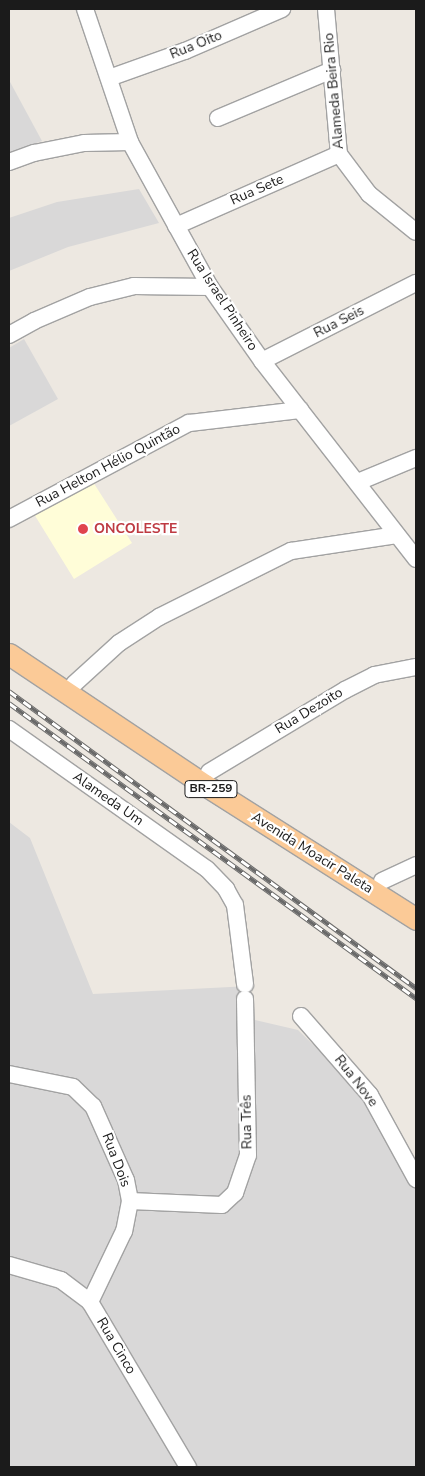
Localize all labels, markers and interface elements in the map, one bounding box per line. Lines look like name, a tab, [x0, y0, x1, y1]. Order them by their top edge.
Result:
street label: Rua Oito	[167, 27, 225, 63]
street label: Alameda Beira Rio	[321, 32, 347, 150]
street label: Rua Sete	[228, 171, 286, 209]
street label: Rua Israel Pinheiro	[183, 246, 261, 354]
street label: Rua Seis	[311, 302, 367, 342]
street label: Rua Helton Hélio Quintão	[33, 421, 183, 511]
place label: ONCOLESTE	[94, 521, 177, 537]
marker: ONCOLESTE	[76, 522, 90, 536]
street label: Rua Dezoito	[272, 684, 346, 738]
street label: Alameda Um	[69, 768, 147, 830]
road number: BR-259	[184, 780, 238, 799]
street label: Avenida Moacir Paleta	[248, 809, 376, 897]
street label: Rua Nove	[331, 1052, 381, 1110]
street label: Rua Três	[238, 1095, 256, 1149]
street label: Rua Dois	[98, 1131, 134, 1189]
street label: Rua Cinco	[93, 1315, 139, 1377]

